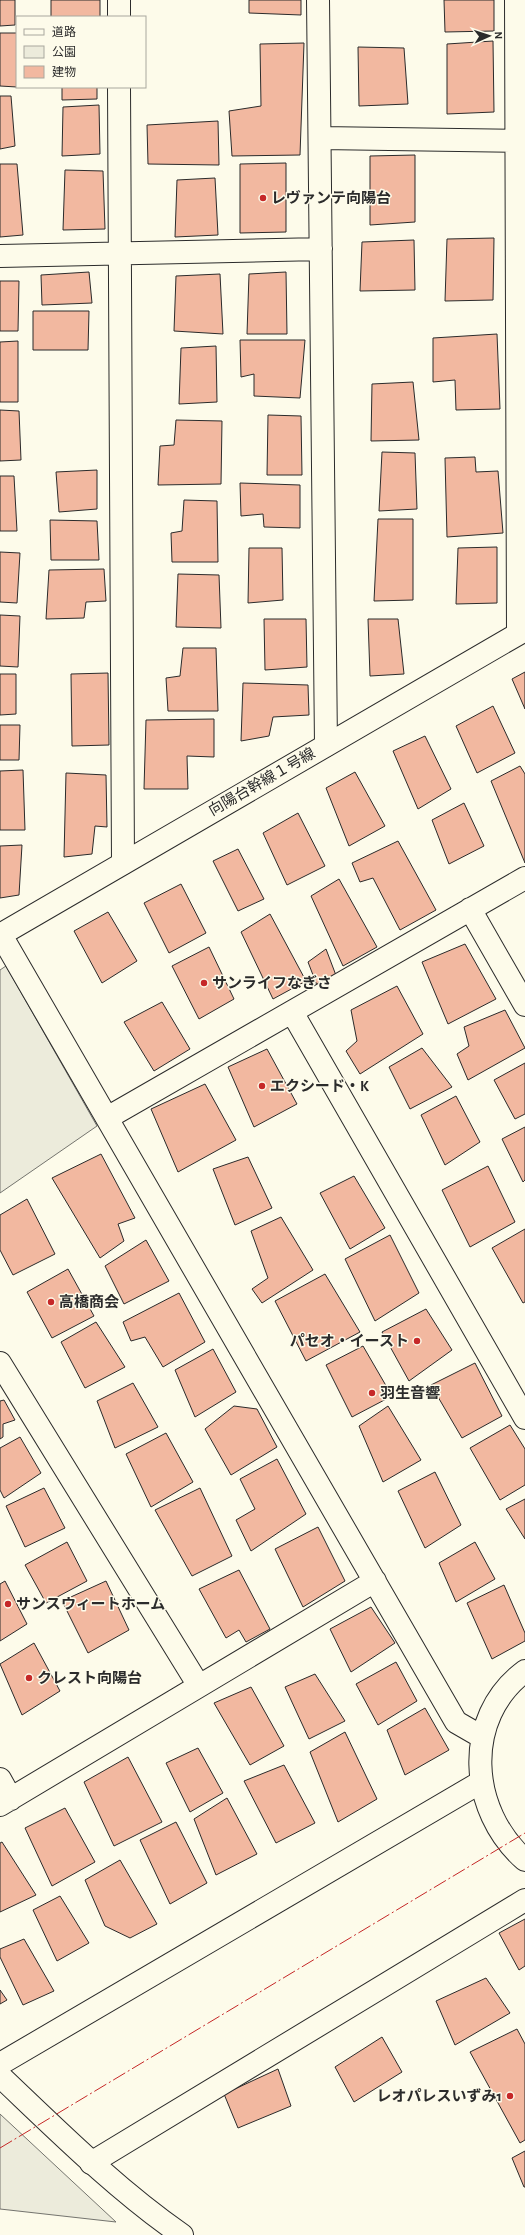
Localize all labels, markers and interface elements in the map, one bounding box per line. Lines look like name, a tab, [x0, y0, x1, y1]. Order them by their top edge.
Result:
legend	[16, 16, 146, 88]
north arrow	[469, 16, 509, 56]
text: 道路	[52, 25, 76, 38]
text: N	[493, 31, 504, 40]
text: 公園	[52, 46, 76, 58]
text: 建物	[52, 65, 76, 78]
place label: レヴァンテ向陽台	[271, 190, 391, 206]
marker: レヴァンテ向陽台	[258, 193, 268, 203]
street label: 向陽台幹線１号線	[206, 745, 318, 818]
place label: サンライフなぎさ	[212, 975, 332, 991]
marker: サンライフなぎさ	[199, 978, 209, 988]
place label: エクシード・K	[270, 1078, 369, 1094]
marker: エクシード・K	[257, 1081, 267, 1091]
place label: 高橋商会	[59, 1294, 119, 1310]
marker: 高橋商会	[46, 1297, 56, 1307]
place label: パセオ・イースト	[290, 1333, 409, 1349]
marker: パセオ・イースト	[412, 1336, 422, 1346]
place label: 羽生音響	[380, 1385, 440, 1401]
marker: 羽生音響	[367, 1388, 377, 1398]
place label: サンスウィートホーム	[16, 1597, 165, 1612]
marker: サンスウィートホーム	[3, 1599, 13, 1609]
place label: クレスト向陽台	[37, 1670, 142, 1686]
marker: クレスト向陽台	[24, 1673, 34, 1683]
place label: レオパレスいずみ1	[377, 2088, 502, 2104]
marker: レオパレスいずみ1	[505, 2091, 515, 2101]

